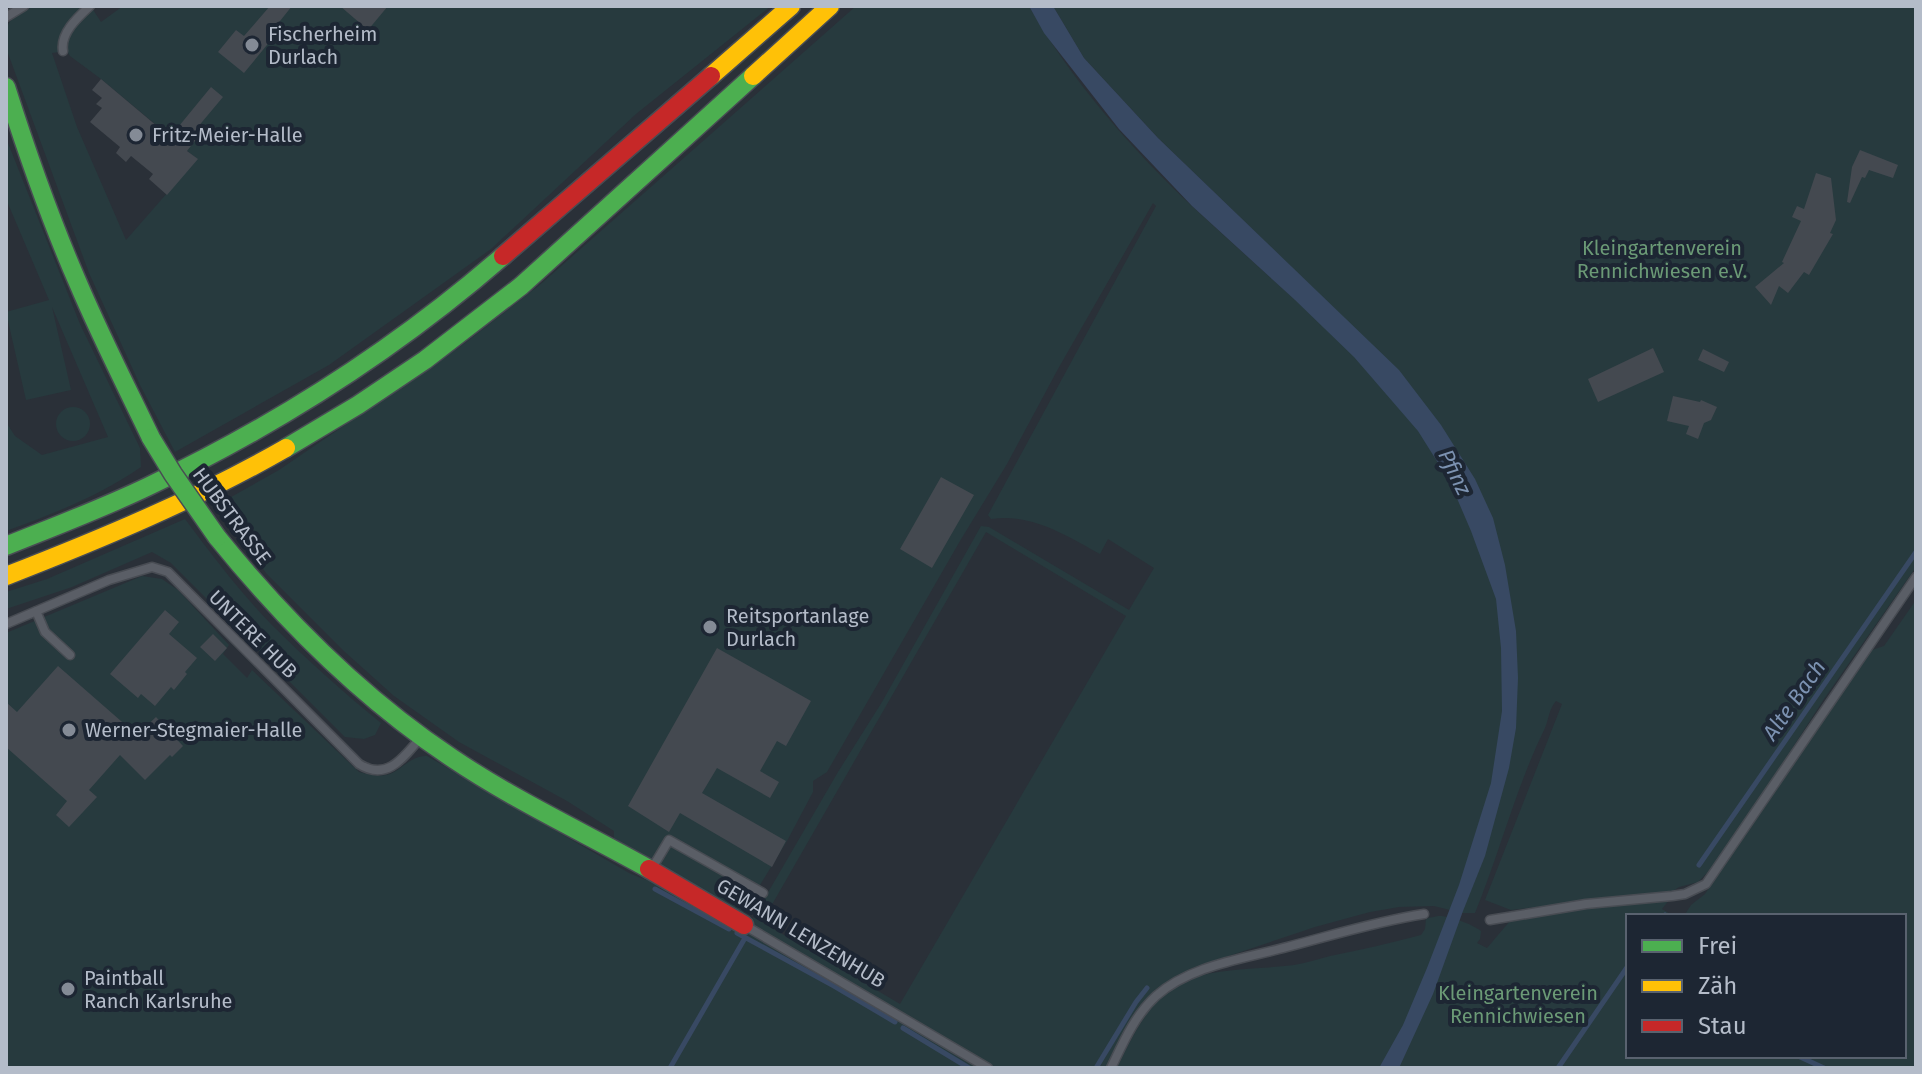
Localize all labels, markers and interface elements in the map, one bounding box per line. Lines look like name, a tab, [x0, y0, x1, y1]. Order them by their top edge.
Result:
place label: Fischerheim Durlach	[268, 22, 377, 69]
marker: Fischerheim Durlach	[243, 36, 261, 54]
place label: Fritz-Meier-Halle	[152, 123, 303, 147]
marker: Fritz-Meier-Halle	[127, 126, 145, 144]
park label: Kleingartenverein Rennichwiesen e.V.	[1577, 236, 1747, 283]
water label: Pfinz	[1432, 445, 1478, 500]
street label: HUBSTRASSE	[188, 463, 276, 569]
street label: UNTERE HUB	[204, 585, 302, 683]
place label: Reitsportanlage Durlach	[726, 604, 869, 651]
marker: Reitsportanlage Durlach	[701, 618, 719, 636]
water label: Alte Bach	[1756, 654, 1831, 746]
place label: Werner-Stegmaier-Halle	[85, 718, 302, 742]
marker: Werner-Stegmaier-Halle	[60, 721, 78, 739]
street label: GEWANN LENZENHUB	[713, 873, 889, 993]
legend	[1626, 914, 1906, 1058]
text: Frei	[1698, 932, 1737, 960]
place label: Paintball Ranch Karlsruhe	[84, 966, 233, 1013]
text: Zäh	[1698, 972, 1737, 1000]
marker: Paintball Ranch Karlsruhe	[59, 980, 77, 998]
park label: Kleingartenverein Rennichwiesen	[1438, 981, 1598, 1028]
text: Stau	[1698, 1012, 1747, 1040]

